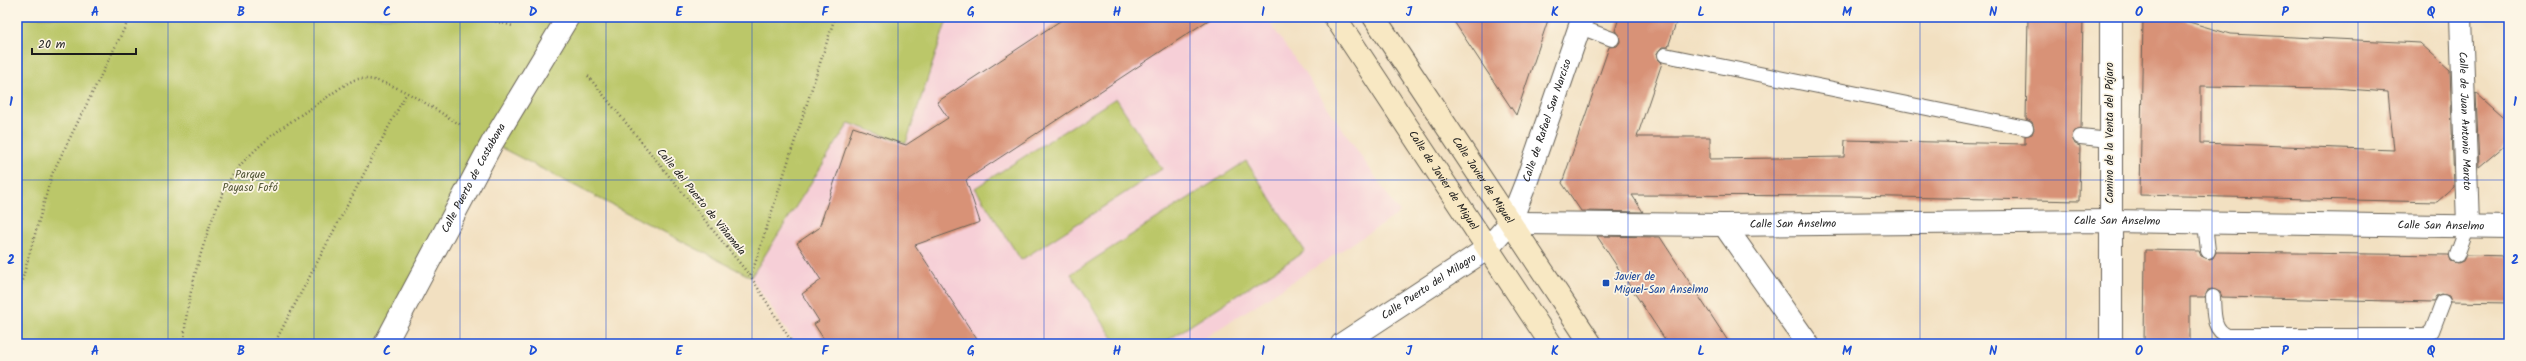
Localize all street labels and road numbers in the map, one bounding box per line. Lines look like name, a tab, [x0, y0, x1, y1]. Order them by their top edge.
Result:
street label: Calle de Juan Antonio Maroto	[2453, 51, 2476, 191]
street label: Calle de Rafael San Narciso	[1518, 57, 1577, 185]
street label: Camino de la Venta del Pájaro	[2101, 62, 2119, 204]
street label: Calle Puerto de Costabona	[437, 120, 511, 236]
street label: Calle de Javier de Miguel	[1403, 127, 1483, 234]
street label: Calle Javier de Miguel	[1447, 133, 1518, 228]
street label: Calle del Puerto de Viñamala	[652, 144, 750, 260]
street label: Calle San Anselmo	[2074, 212, 2160, 231]
street label: Calle San Anselmo	[1750, 215, 1836, 234]
street label: Calle San Anselmo	[2398, 216, 2484, 236]
street label: Calle Puerto del Milagro	[1378, 249, 1480, 325]

